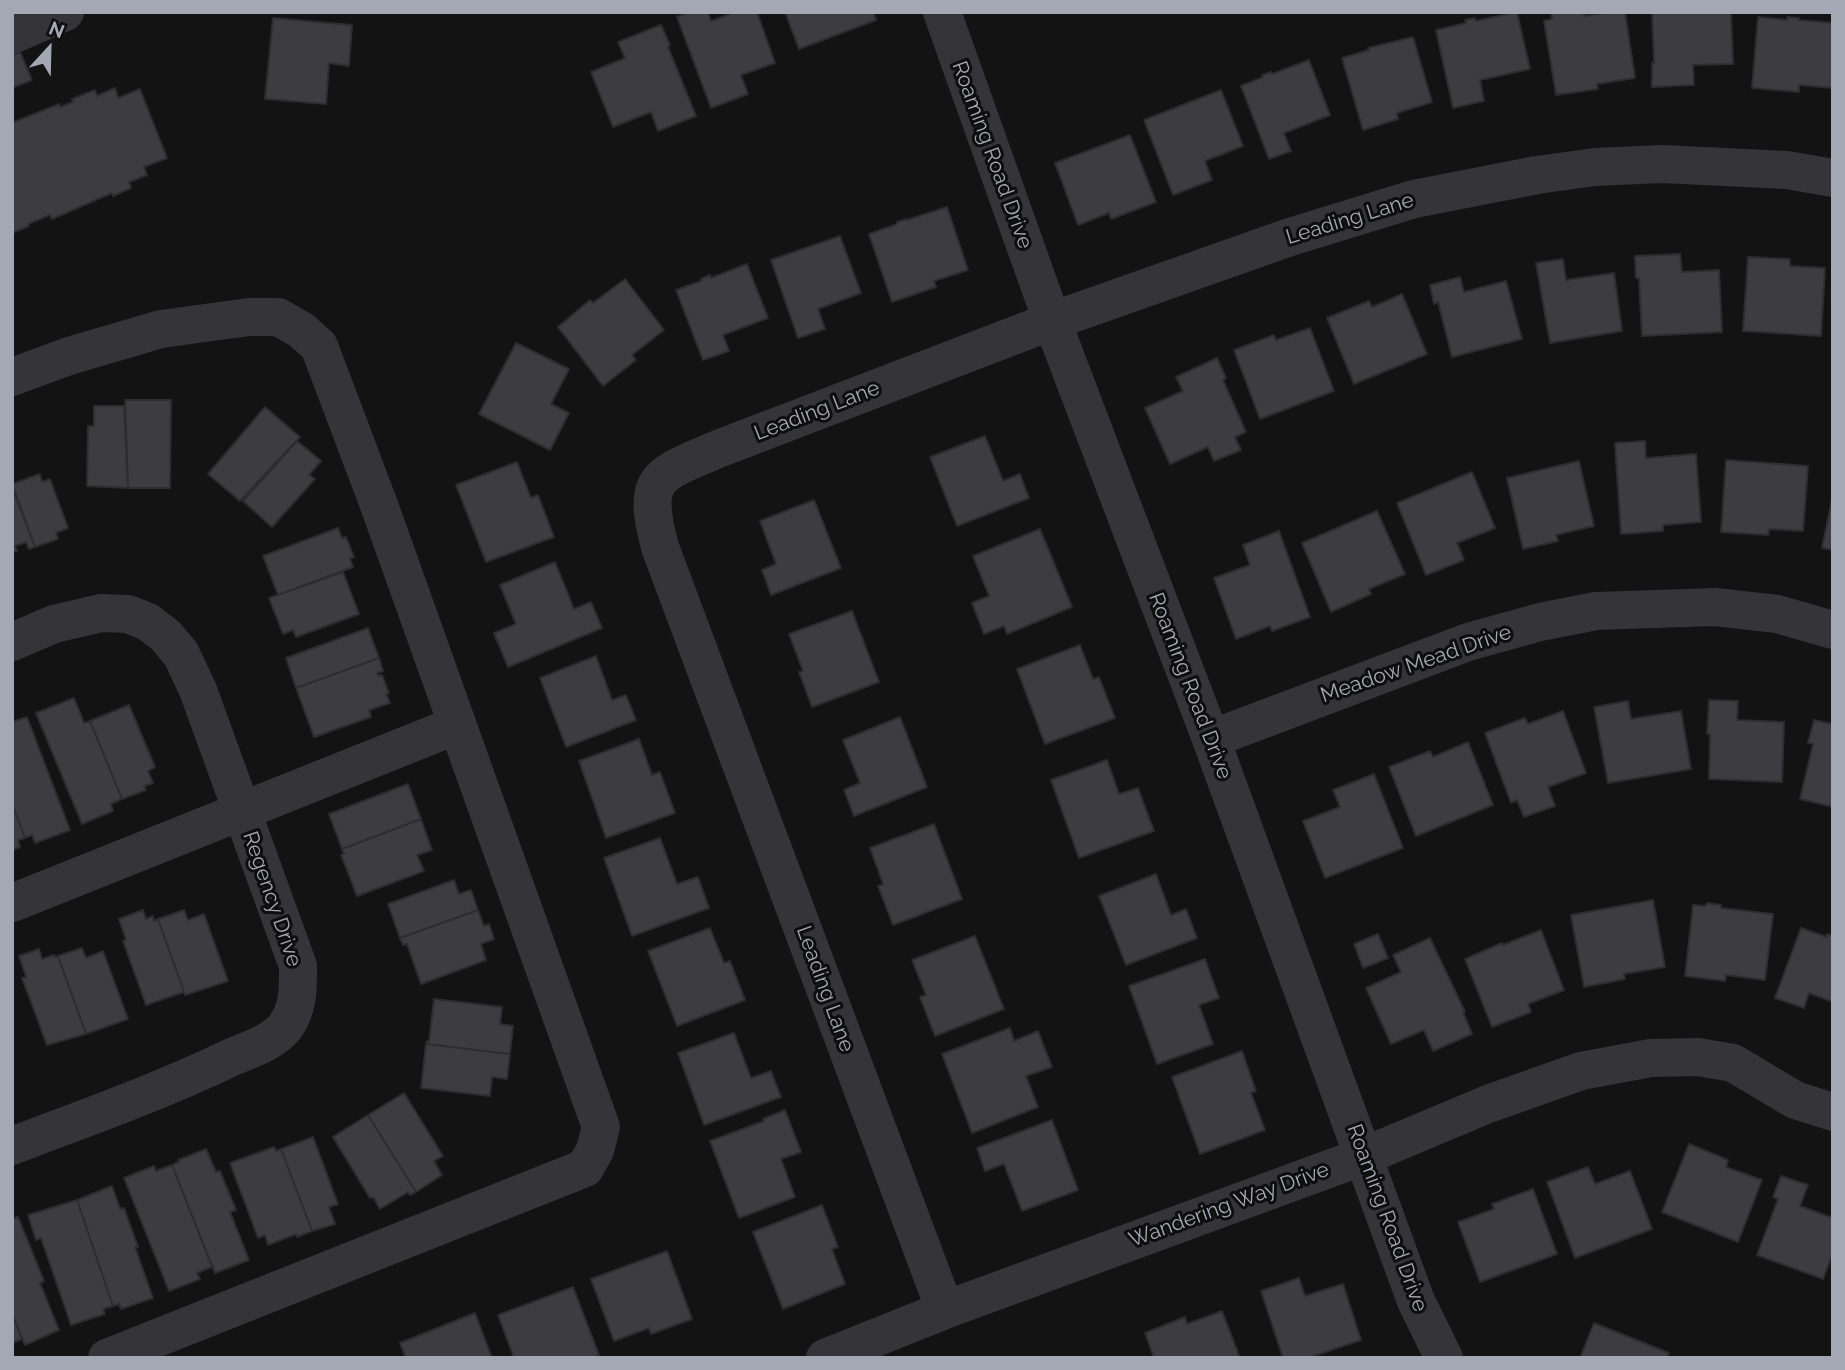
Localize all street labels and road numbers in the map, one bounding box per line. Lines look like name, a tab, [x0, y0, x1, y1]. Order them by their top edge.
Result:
street label: Roaming Road Drive	[946, 58, 1038, 252]
street label: Leading Lane	[1283, 188, 1417, 250]
street label: Leading Lane	[751, 376, 883, 446]
street label: Roaming Road Drive	[1143, 589, 1237, 783]
street label: Meadow Mead Drive	[1317, 620, 1515, 708]
street label: Regency Drive	[237, 828, 307, 970]
street label: Leading Lane	[791, 923, 859, 1055]
street label: Roaming Road Drive	[1341, 1121, 1433, 1315]
street label: Wandering Way Drive	[1125, 1157, 1333, 1253]

